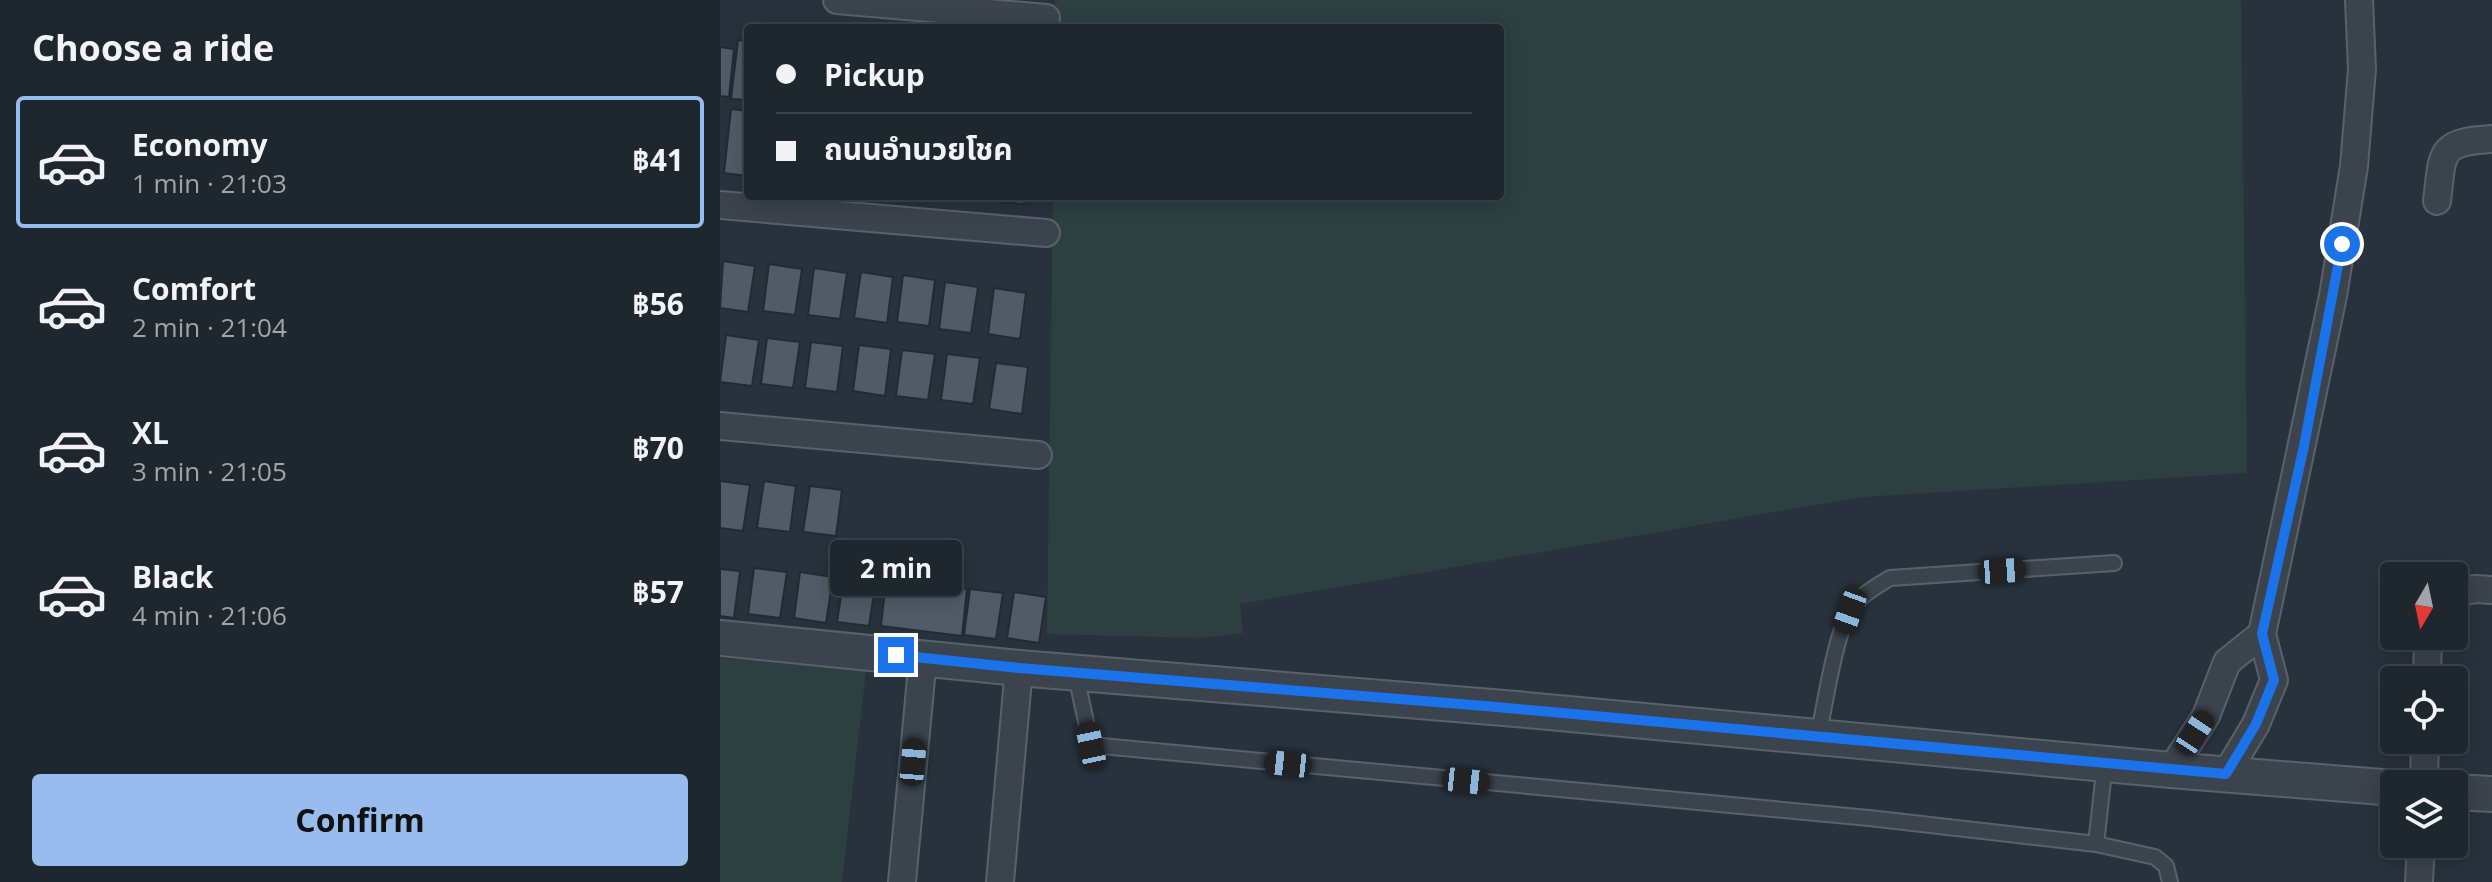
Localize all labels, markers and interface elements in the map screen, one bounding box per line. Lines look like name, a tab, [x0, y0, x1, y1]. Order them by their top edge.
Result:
text: Choose a ride	[32, 23, 274, 72]
text: Pickup	[824, 54, 925, 95]
text: Economy	[132, 124, 268, 165]
icon: car	[36, 126, 108, 198]
text: ถนนอำนวยโชค	[824, 128, 1013, 169]
text: ฿41	[632, 139, 684, 180]
text: 1 min · 21:03	[132, 165, 287, 201]
route start	[2324, 226, 2360, 262]
text: Comfort	[132, 268, 256, 309]
icon: car	[36, 270, 108, 342]
text: ฿56	[632, 283, 684, 324]
text: 2 min · 21:04	[132, 309, 287, 345]
text: XL	[132, 412, 169, 453]
icon: car	[36, 414, 108, 486]
text: ฿70	[632, 427, 684, 468]
text: 3 min · 21:05	[132, 453, 287, 489]
callout: 2 min	[830, 539, 962, 595]
text: 2 min	[860, 550, 932, 586]
text: Black	[132, 556, 213, 597]
car	[1977, 557, 2027, 585]
icon: car	[36, 558, 108, 630]
north arrow	[2380, 562, 2468, 650]
map controls	[2380, 562, 2468, 858]
text: ฿57	[632, 571, 684, 612]
car	[1831, 584, 1869, 638]
text: 4 min · 21:06	[132, 597, 287, 633]
route end	[878, 637, 914, 673]
button: locate	[2380, 666, 2468, 754]
car	[2172, 706, 2218, 760]
car	[1074, 719, 1108, 771]
car	[899, 737, 927, 787]
car	[1263, 750, 1313, 778]
car	[1441, 767, 1491, 795]
button: layers	[2380, 770, 2468, 858]
button: Confirm	[32, 774, 688, 866]

